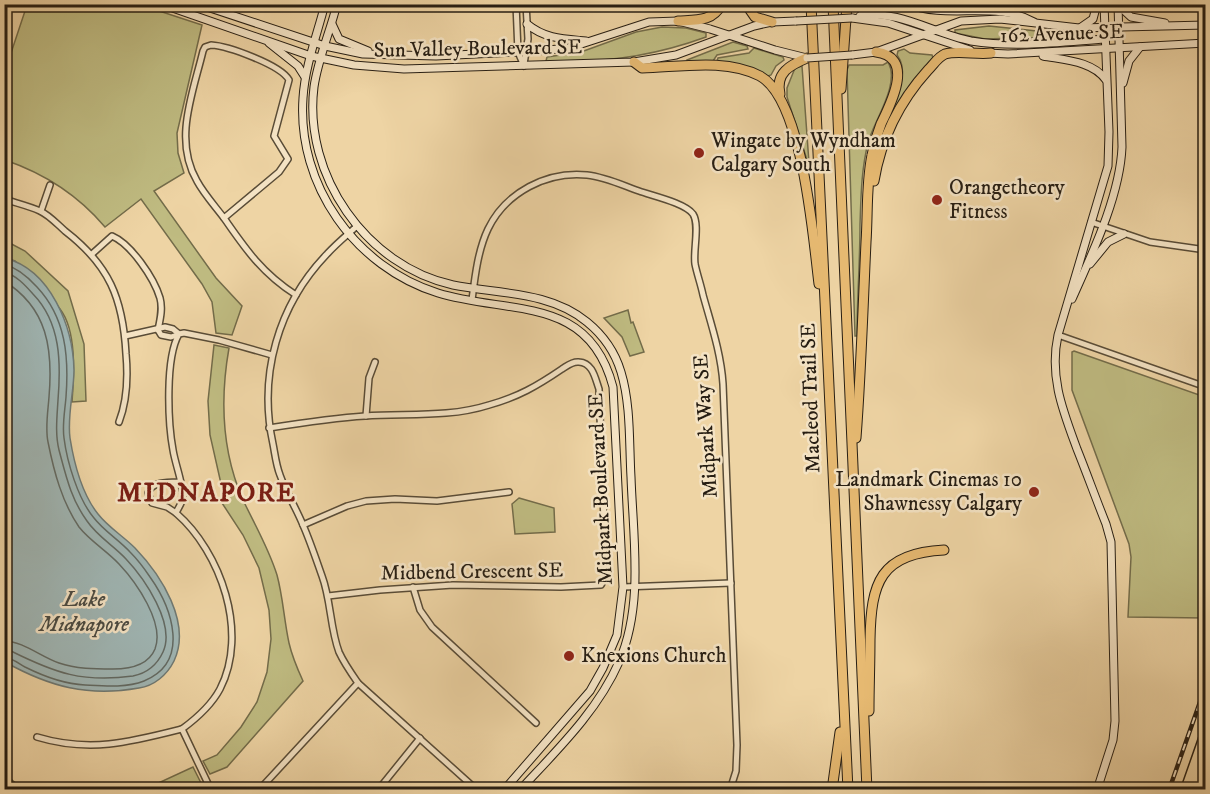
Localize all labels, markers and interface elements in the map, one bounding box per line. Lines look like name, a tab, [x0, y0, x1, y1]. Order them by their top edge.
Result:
street label: 162 Avenue SE	[999, 19, 1125, 49]
street label: Sun Valley Boulevard SE	[373, 34, 583, 64]
place label: Wingate by Wyndham Calgary South	[710, 128, 896, 178]
marker: Wingate by Wyndham Calgary South	[692, 146, 706, 160]
place label: Orangetheory Fitness	[949, 175, 1066, 225]
marker: Orangetheory Fitness	[930, 193, 944, 207]
street label: Macleod Trail SE	[795, 323, 827, 473]
street label: Midpark Way SE	[688, 353, 724, 499]
street label: Midpark Boulevard SE	[583, 392, 619, 586]
place label: Landmark Cinemas 10 Shawnessy Calgary	[835, 467, 1023, 517]
district label: MIDNAPORE	[117, 476, 297, 510]
marker: Landmark Cinemas 10 Shawnessy Calgary	[1027, 485, 1041, 499]
street label: Midbend Crescent SE	[380, 557, 564, 587]
water label: Lake Midnapore	[37, 586, 129, 638]
place label: Knexions Church	[581, 643, 727, 669]
marker: Knexions Church	[562, 649, 576, 663]

